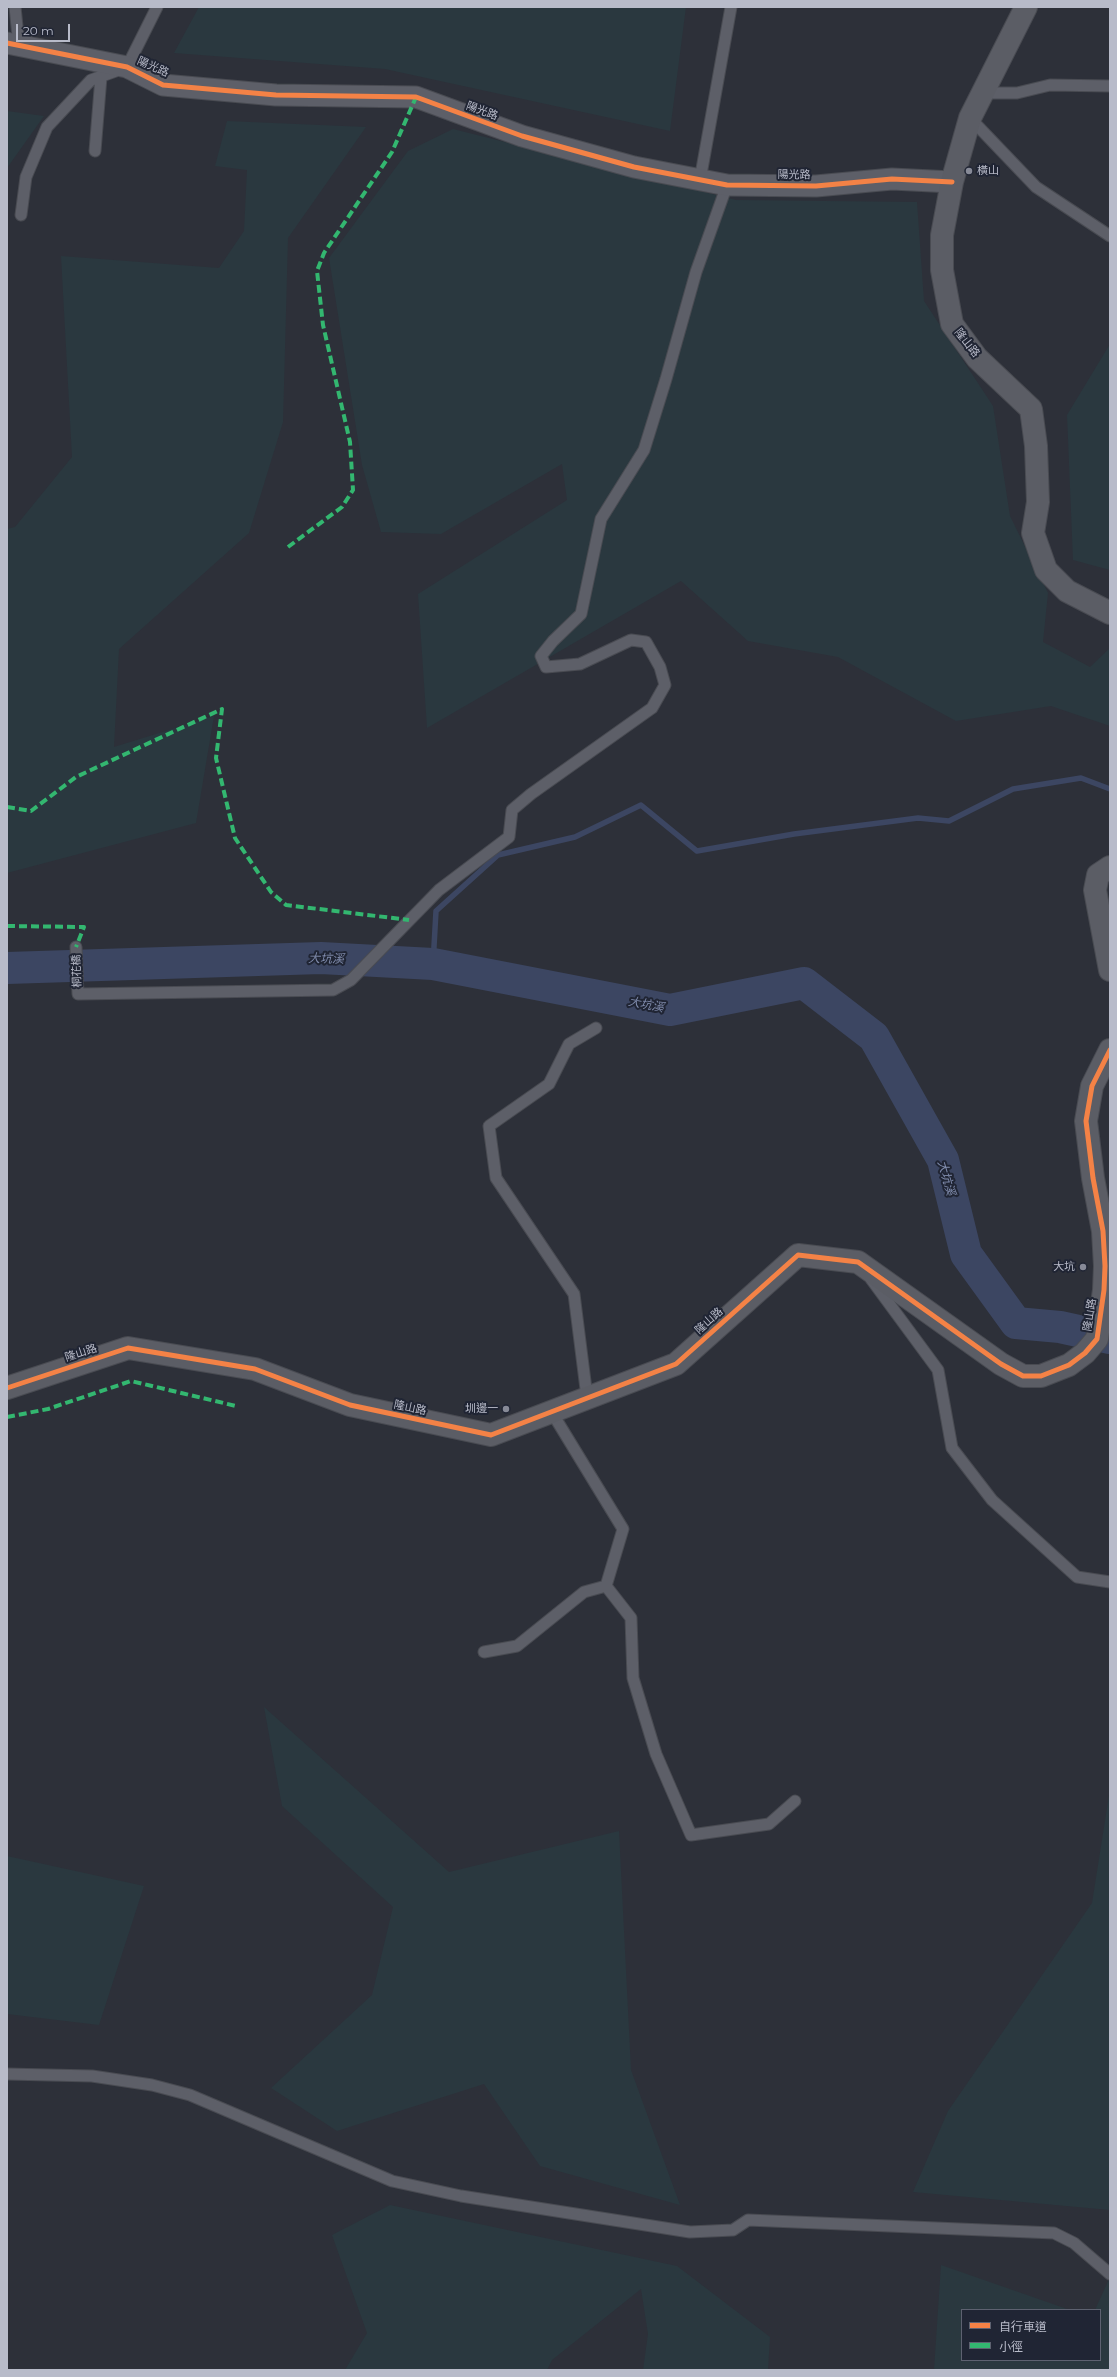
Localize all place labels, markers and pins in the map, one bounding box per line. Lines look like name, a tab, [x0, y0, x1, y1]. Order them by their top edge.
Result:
place label: 橫山	[977, 164, 999, 178]
marker: 橫山	[964, 166, 974, 176]
place label: 大坑	[1053, 1260, 1075, 1274]
marker: 大坑	[1078, 1262, 1088, 1272]
place label: 圳邊一	[465, 1402, 498, 1416]
marker: 圳邊一	[501, 1404, 511, 1414]

